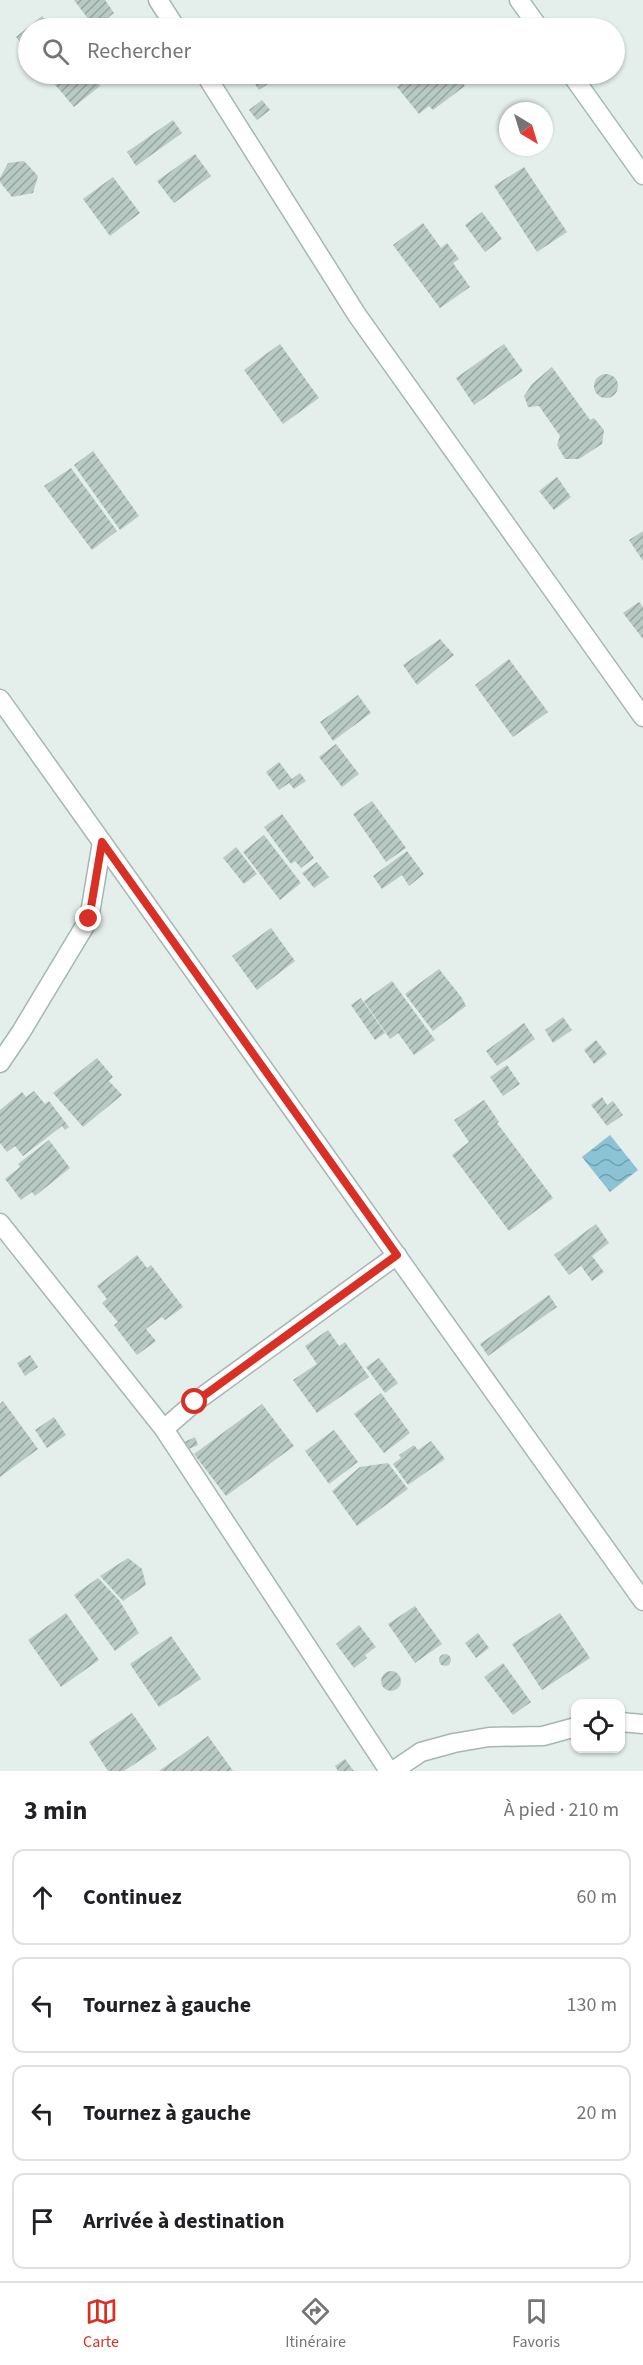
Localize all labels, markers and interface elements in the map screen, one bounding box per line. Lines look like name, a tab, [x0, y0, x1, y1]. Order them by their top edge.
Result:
search box	[18, 18, 625, 84]
icon: search	[39, 35, 72, 68]
text: Rechercher	[87, 35, 191, 67]
north arrow	[499, 102, 553, 156]
route end	[75, 905, 101, 931]
route start	[181, 1388, 207, 1414]
map controls	[571, 1699, 625, 1753]
button: locate	[571, 1699, 625, 1753]
text: 3 min	[24, 1792, 87, 1829]
text: À pied · 210 m	[504, 1796, 619, 1824]
icon: ahead	[26, 1881, 59, 1914]
text: Continuez	[83, 1881, 182, 1913]
text: 60 m	[577, 1883, 617, 1911]
icon: left	[26, 1989, 59, 2022]
text: Tournez à gauche	[83, 1989, 251, 2021]
text: 130 m	[567, 1991, 617, 2019]
icon: left	[26, 2097, 59, 2130]
text: Tournez à gauche	[83, 2097, 251, 2129]
text: 20 m	[577, 2099, 617, 2127]
icon: arrive	[26, 2205, 59, 2238]
text: Arrivée à destination	[83, 2205, 285, 2237]
tab: Carte	[83, 2295, 119, 2353]
tab: Itinéraire	[285, 2295, 346, 2353]
tab: Favoris	[512, 2295, 560, 2353]

